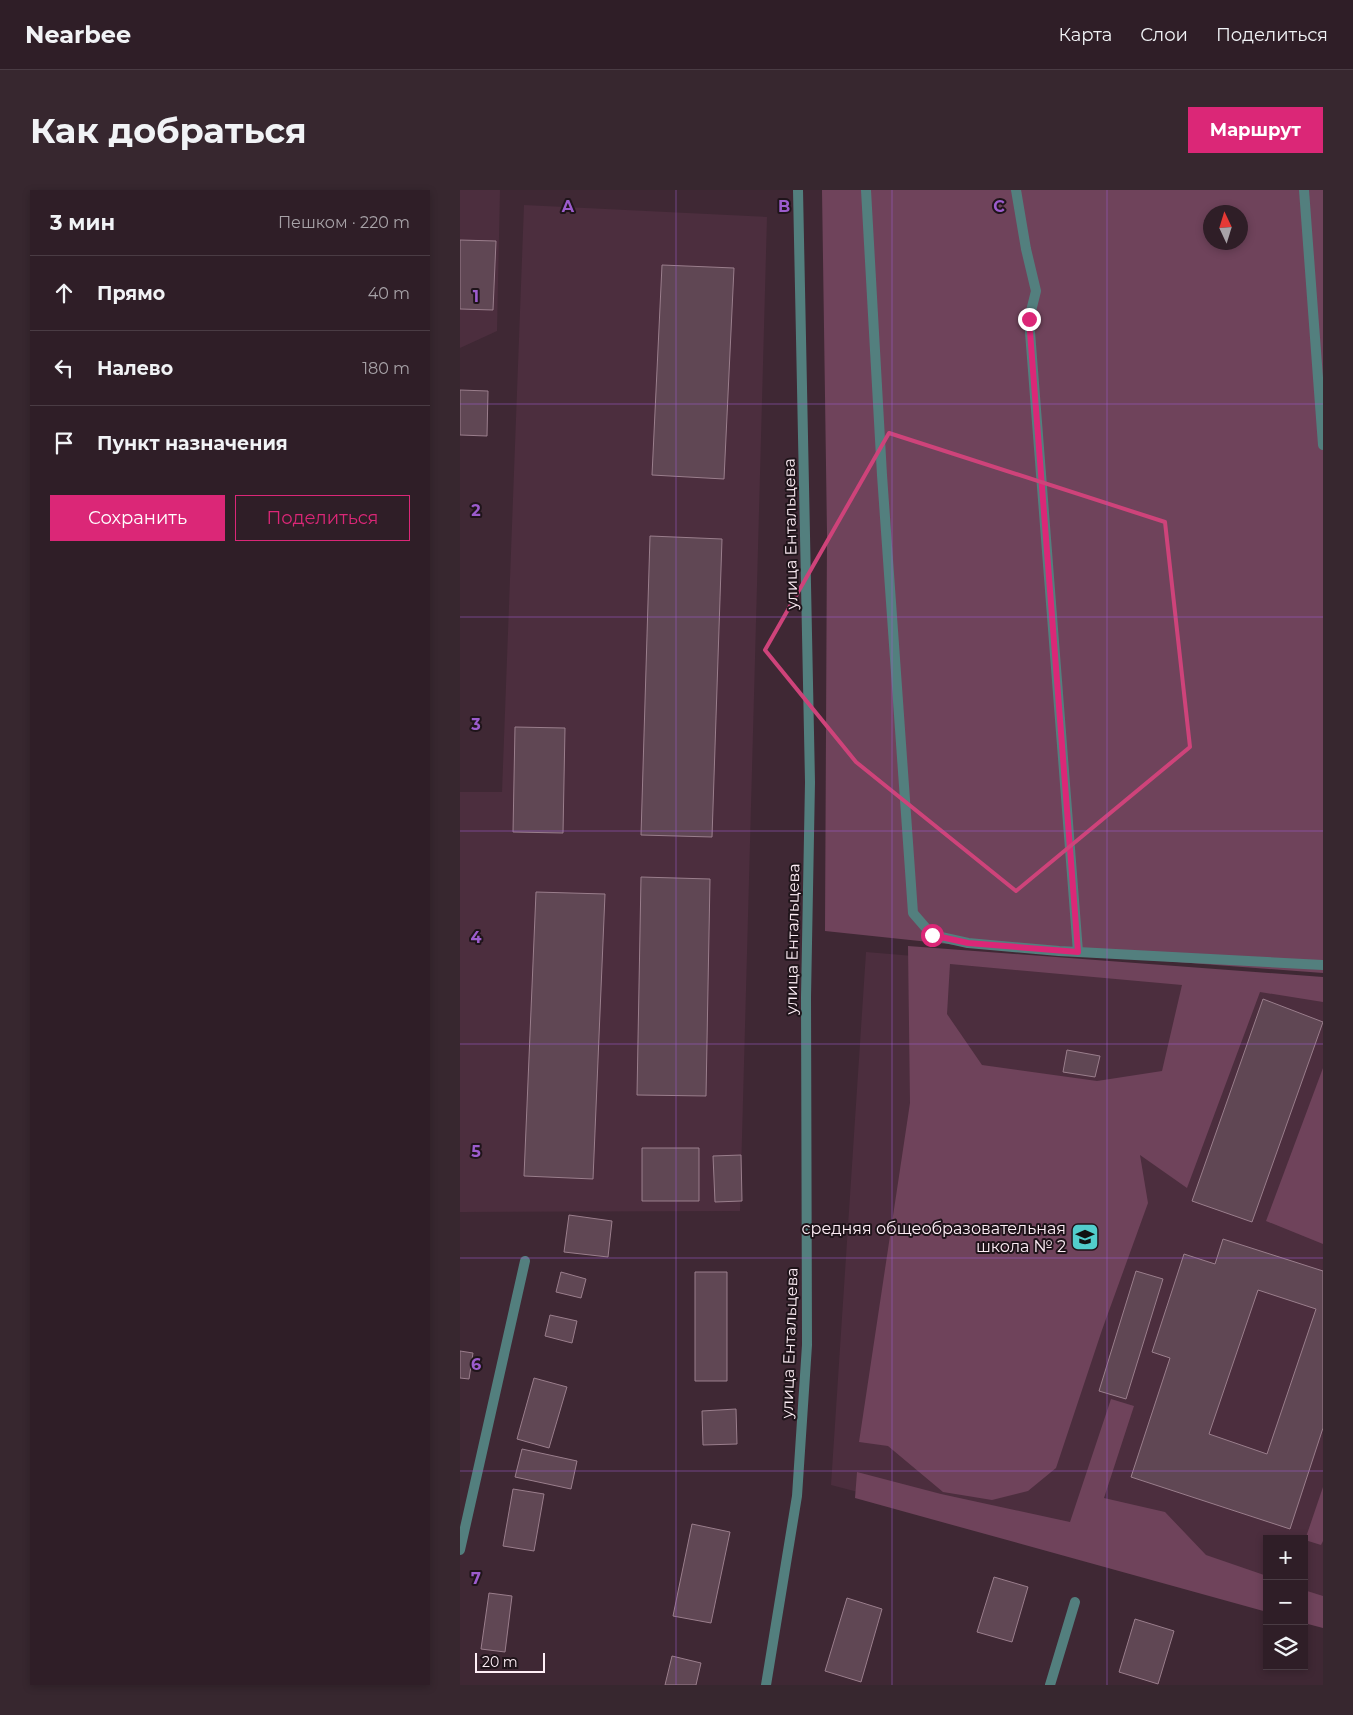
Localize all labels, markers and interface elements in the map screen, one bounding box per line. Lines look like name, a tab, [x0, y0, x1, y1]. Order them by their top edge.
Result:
text: Nearbee	[25, 20, 131, 49]
text: Карта	[1058, 24, 1112, 46]
text: Слои	[1140, 24, 1188, 46]
text: Поделиться	[1216, 24, 1328, 46]
button: Маршрут	[1188, 107, 1323, 153]
text: Как добраться	[30, 109, 307, 152]
text: A	[561, 197, 575, 216]
text: B	[778, 197, 790, 216]
text: C	[993, 197, 1005, 216]
north arrow	[1203, 205, 1248, 250]
text: 3 мин	[50, 210, 115, 235]
text: Пешком · 220 m	[278, 213, 410, 232]
icon: ahead	[50, 279, 78, 307]
text: Прямо	[97, 282, 165, 305]
text: 40 m	[368, 284, 410, 303]
text: 1	[473, 287, 479, 306]
route end	[1018, 308, 1041, 331]
icon: left	[50, 354, 78, 382]
text: Налево	[97, 357, 173, 380]
text: 180 m	[362, 359, 410, 378]
icon: arrive	[50, 429, 78, 457]
text: Пункт назначения	[97, 432, 288, 455]
street label: улица Ентальцева	[780, 458, 801, 611]
button: Сохранить	[50, 495, 225, 541]
button: Поделиться	[235, 495, 410, 541]
text: 2	[471, 501, 481, 520]
text: 3	[470, 715, 481, 734]
street label: улица Ентальцева	[782, 863, 803, 1016]
route start	[921, 924, 944, 947]
text: 4	[470, 928, 482, 947]
text: 5	[471, 1142, 481, 1161]
place label: средняя общеобразовательная школа № 2	[801, 1219, 1066, 1256]
school or university icon: средняя общеобразовательная школа № 2	[1070, 1222, 1100, 1252]
street label: улица Ентальцева	[777, 1267, 802, 1420]
text: 6	[471, 1355, 481, 1374]
map controls	[1263, 1535, 1308, 1670]
button: +	[1263, 1535, 1308, 1580]
text: 7	[471, 1569, 481, 1588]
button: −	[1263, 1580, 1308, 1625]
button: layers	[1263, 1625, 1308, 1670]
scale bar	[475, 1650, 545, 1673]
text: 20 m	[482, 1653, 518, 1671]

